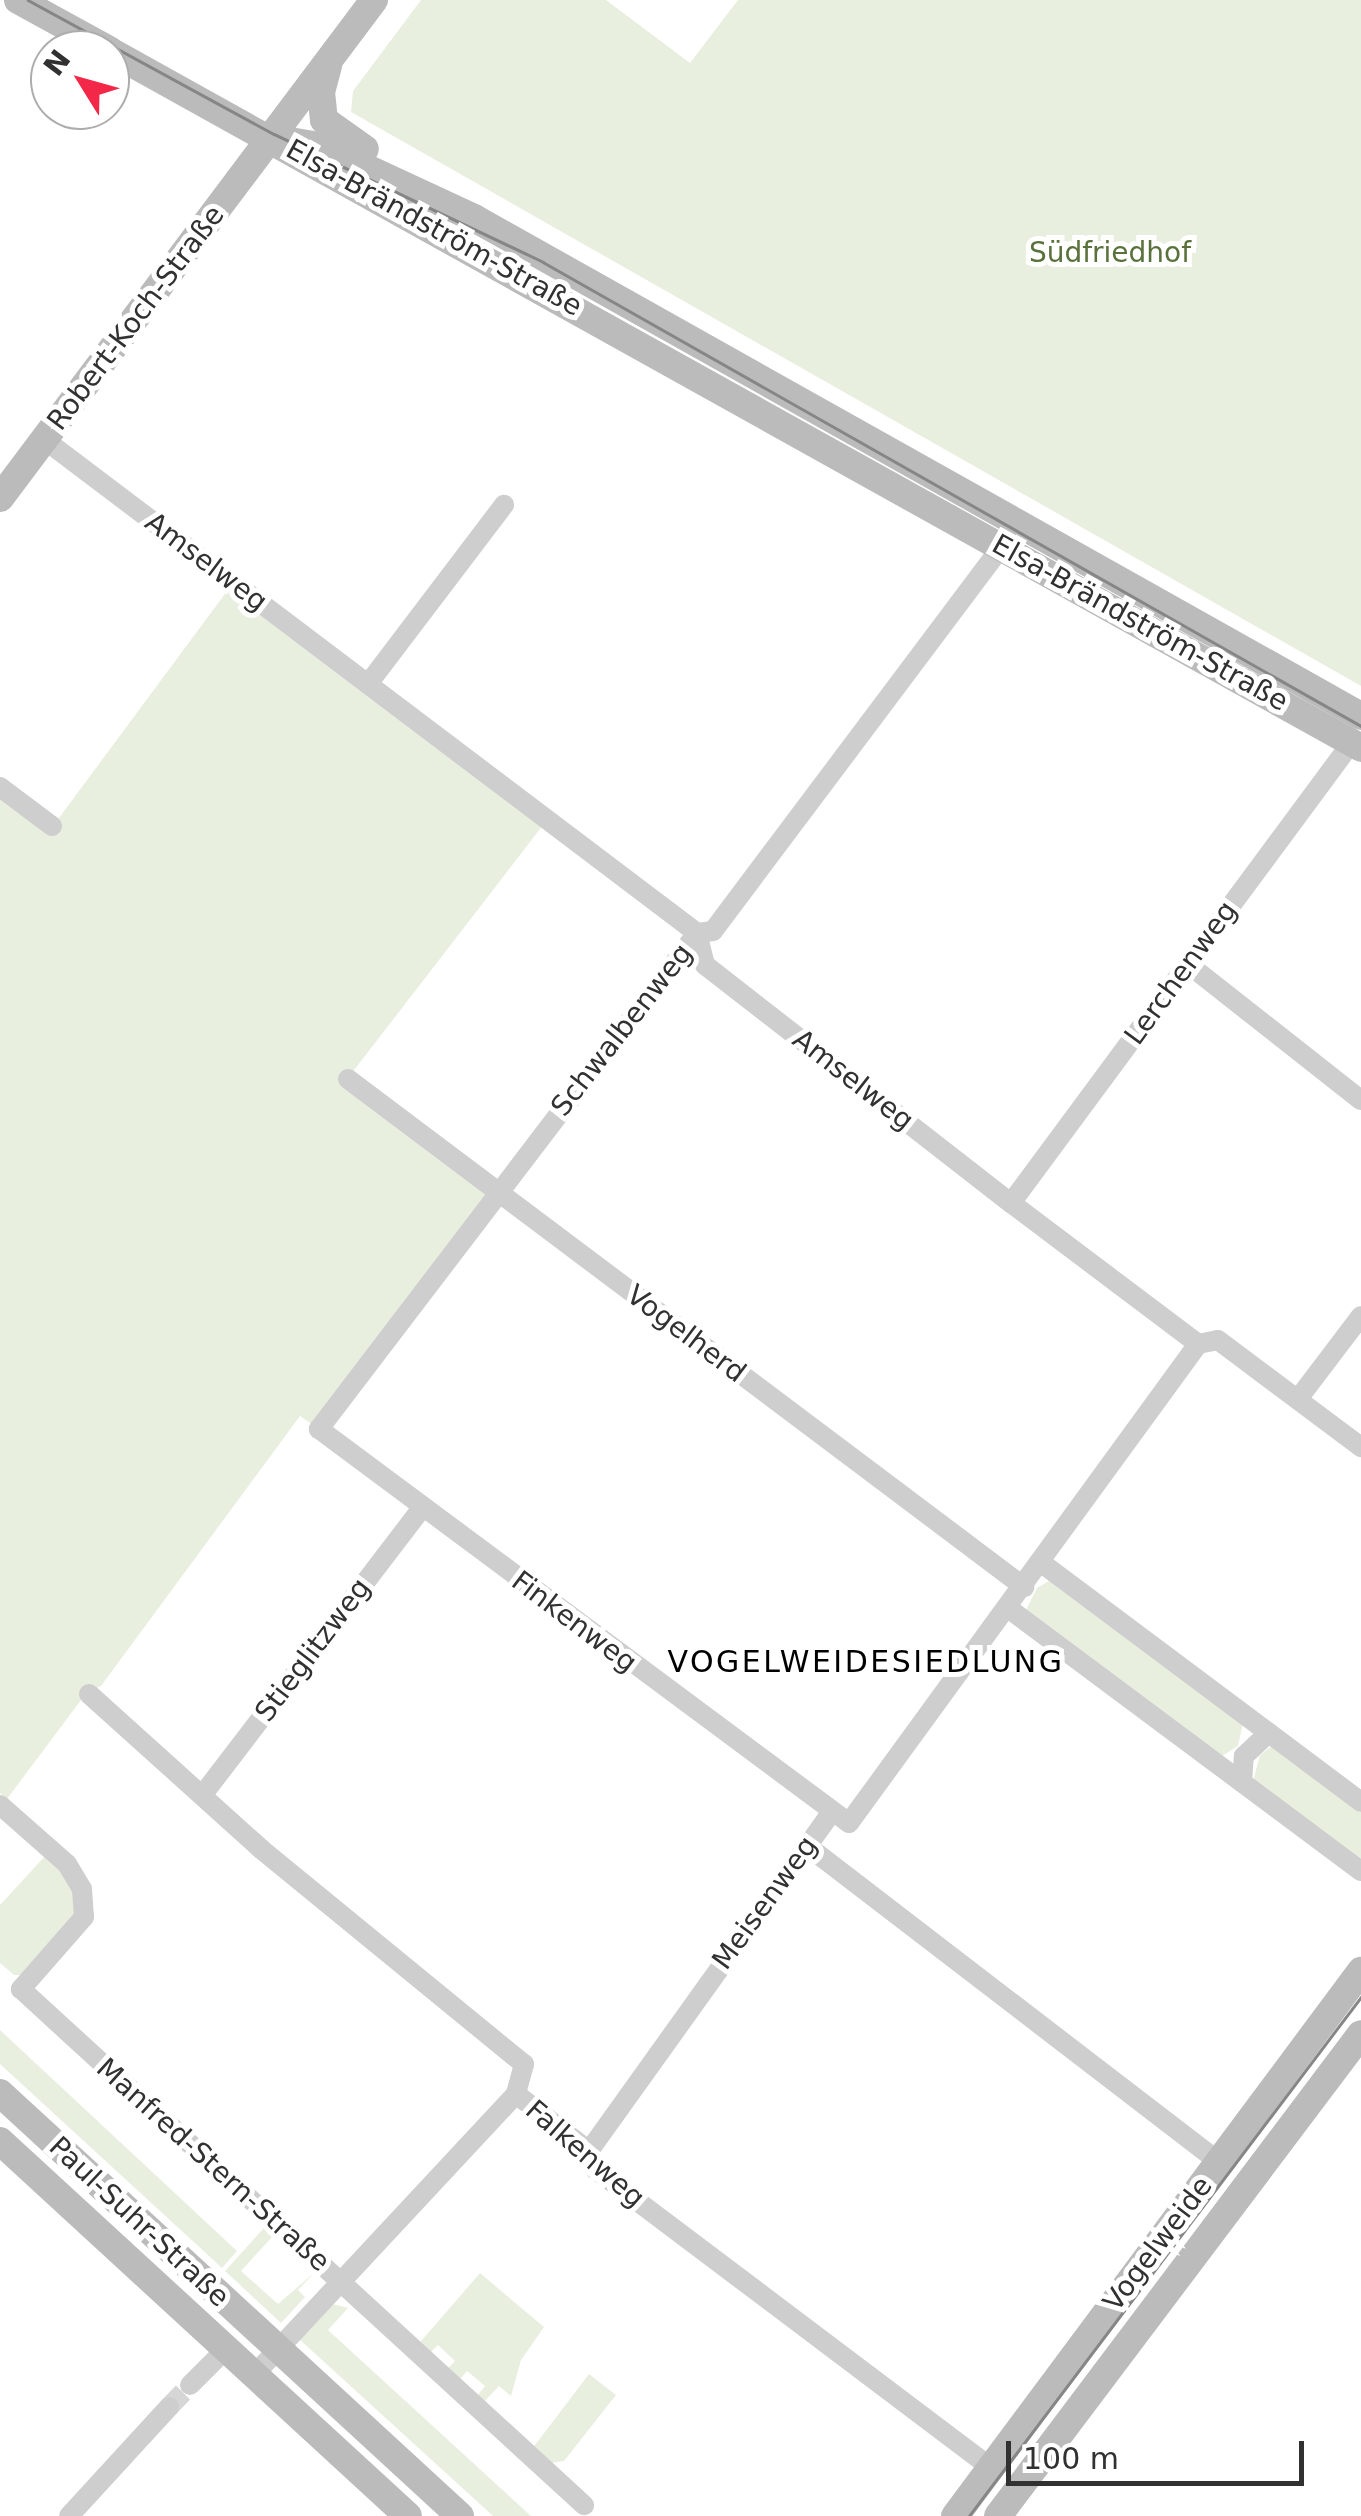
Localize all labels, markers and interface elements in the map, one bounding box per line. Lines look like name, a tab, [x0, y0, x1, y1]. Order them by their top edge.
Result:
north arrow	[30, 30, 130, 130]
text: N	[37, 44, 77, 82]
street label: Elsa-Brändström-Straße	[280, 133, 588, 323]
street label: Robert-Koch-Straße	[41, 199, 231, 437]
park label: Südfriedhof	[1029, 236, 1191, 270]
street label: Amselweg	[138, 505, 274, 619]
street label: Elsa-Brändström-Straße	[986, 528, 1294, 718]
street label: Lerchenweg	[1118, 895, 1244, 1051]
street label: Schwalbenweg	[544, 937, 700, 1123]
street label: Amselweg	[786, 1022, 920, 1138]
street label: Vogelherd	[620, 1278, 752, 1390]
street label: Finkenweg	[505, 1564, 643, 1680]
street label: Stieglitzweg	[248, 1572, 378, 1728]
district label: VOGELWEIDESIEDLUNG	[667, 1644, 1065, 1680]
street label: Meisenweg	[705, 1830, 825, 1976]
street label: Manfred-Stern-Straße	[90, 2051, 336, 2279]
street label: Falkenweg	[519, 2093, 651, 2215]
street label: Paul-Suhr-Straße	[42, 2130, 236, 2314]
street label: Vogelweide	[1096, 2170, 1220, 2318]
scale bar	[1011, 2421, 1308, 2483]
text: 100 m	[1023, 2441, 1119, 2476]

